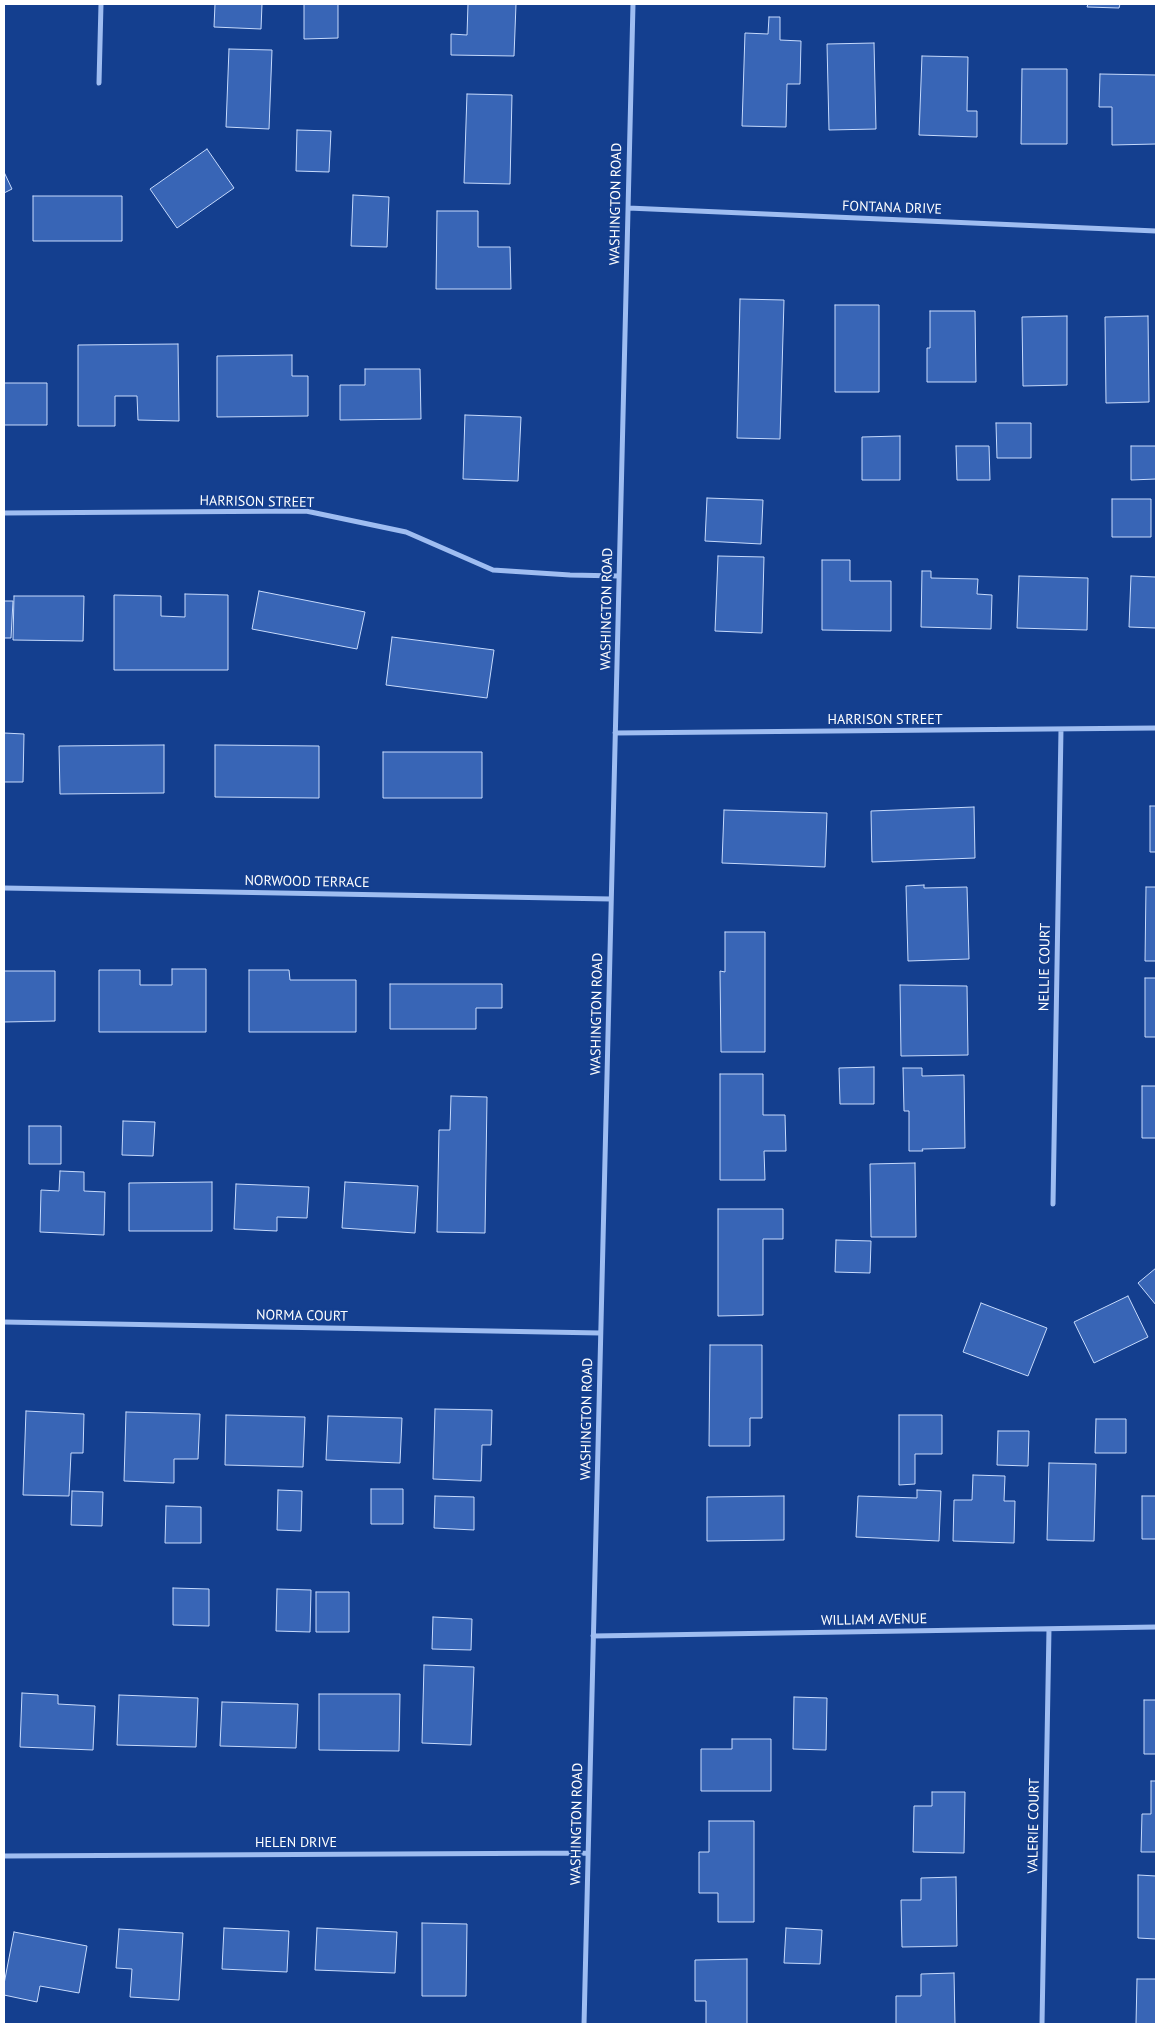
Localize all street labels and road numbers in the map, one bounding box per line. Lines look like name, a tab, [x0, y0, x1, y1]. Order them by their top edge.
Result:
street label: WASHINGTON ROAD	[607, 143, 625, 265]
street label: FONTANA DRIVE	[842, 198, 942, 218]
street label: HARRISON STREET	[199, 493, 315, 511]
street label: WASHINGTON ROAD	[598, 548, 616, 670]
street label: HARRISON STREET	[828, 712, 942, 728]
street label: NORWOOD TERRACE	[244, 873, 370, 891]
street label: NELLIE COURT	[1036, 923, 1054, 1011]
street label: WASHINGTON ROAD	[588, 953, 606, 1075]
street label: NORMA COURT	[256, 1307, 348, 1325]
street label: WASHINGTON ROAD	[578, 1358, 596, 1480]
street label: WILLIAM AVENUE	[821, 1611, 927, 1629]
street label: WASHINGTON ROAD	[568, 1763, 586, 1885]
street label: VALERIE COURT	[1025, 1778, 1043, 1874]
street label: HELEN DRIVE	[255, 1835, 337, 1851]

